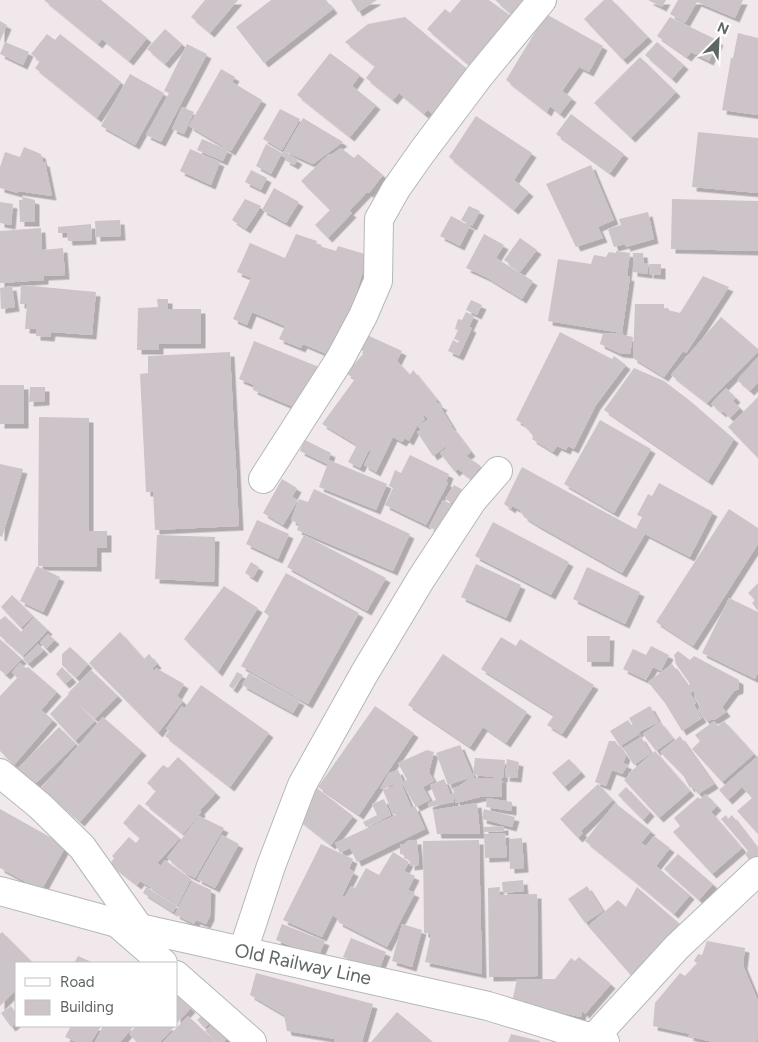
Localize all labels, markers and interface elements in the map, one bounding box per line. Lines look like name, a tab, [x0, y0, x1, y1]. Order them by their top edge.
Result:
north arrow	[693, 15, 743, 65]
text: N	[715, 19, 731, 39]
street label: Old Railway Line	[233, 938, 373, 990]
legend	[15, 962, 178, 1027]
text: Road	[60, 973, 95, 991]
text: Building	[60, 998, 114, 1016]

